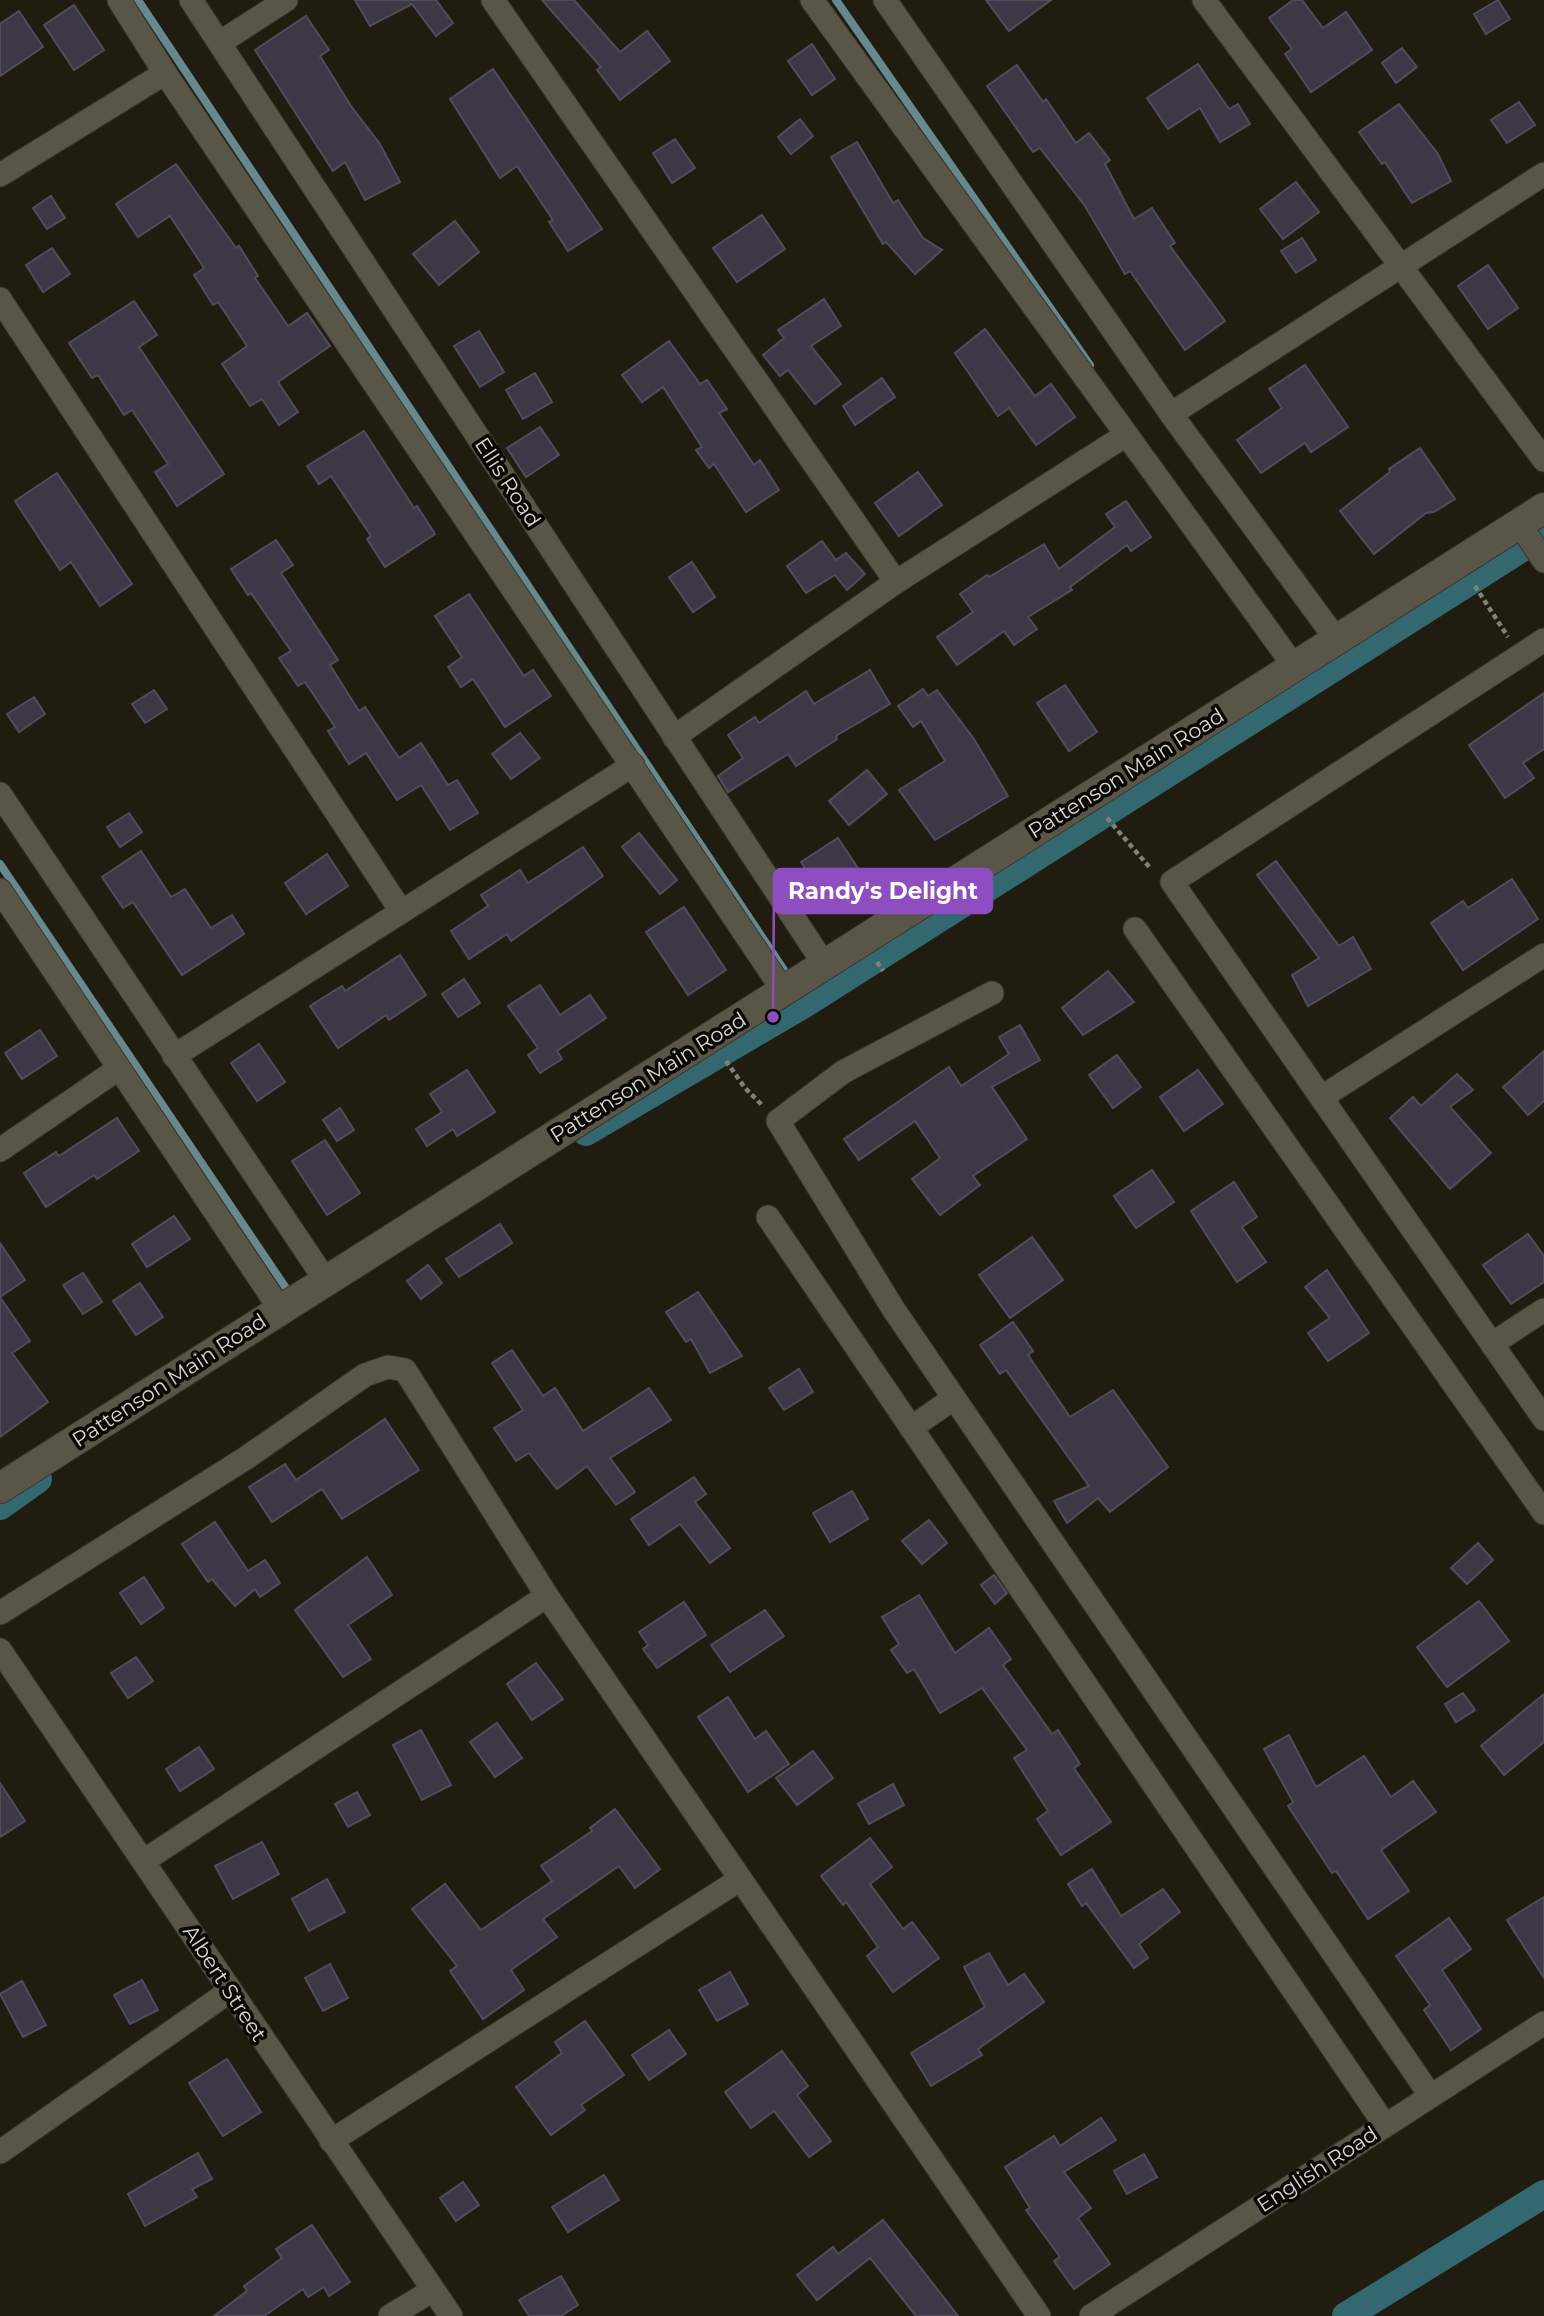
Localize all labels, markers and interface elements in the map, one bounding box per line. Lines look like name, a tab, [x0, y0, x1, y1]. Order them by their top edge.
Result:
street label: Ellis Road	[470, 433, 546, 531]
street label: Pattenson Main Road	[1023, 702, 1229, 844]
callout: Randy's Delight	[774, 869, 992, 913]
text: Randy's Delight	[788, 877, 978, 905]
street label: Pattenson Main Road	[545, 1006, 751, 1148]
street label: Pattenson Main Road	[67, 1308, 271, 1452]
street label: Albert Street	[178, 1920, 272, 2046]
street label: English Road	[1252, 2121, 1382, 2217]

